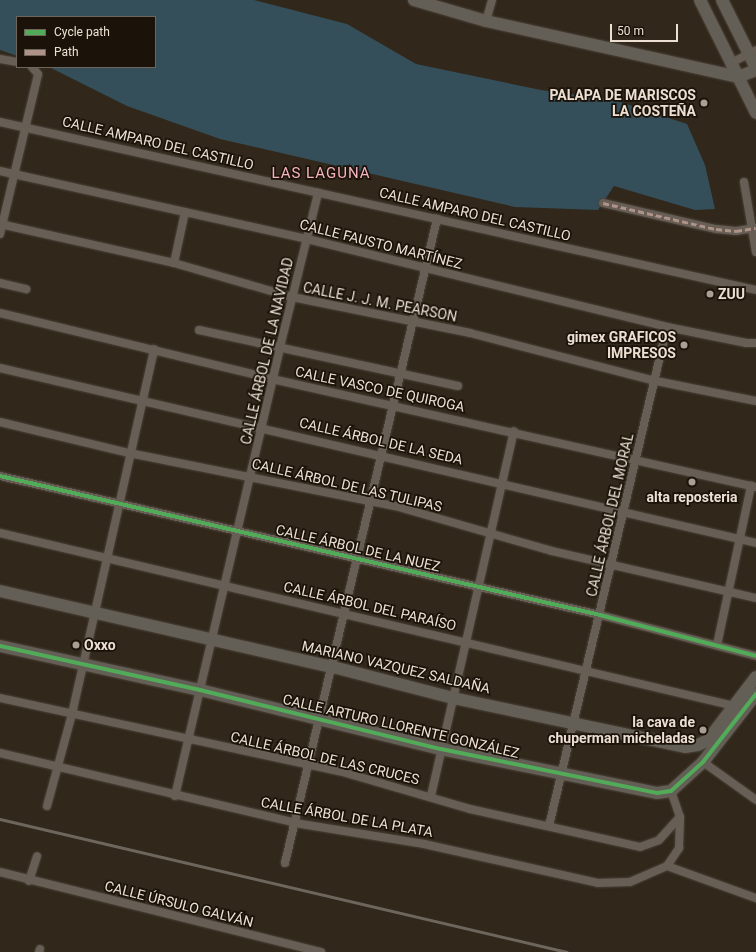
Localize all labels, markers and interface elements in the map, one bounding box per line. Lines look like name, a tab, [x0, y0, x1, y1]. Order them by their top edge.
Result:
legend	[16, 16, 156, 68]
scale bar	[612, 16, 680, 42]
text: 50 m	[617, 24, 644, 38]
text: Cycle path	[54, 25, 110, 39]
text: Path	[54, 45, 79, 59]
place label: PALAPA DE MARISCOS LA COSTEÑA	[549, 87, 696, 120]
marker: PALAPA DE MARISCOS LA COSTEÑA	[699, 98, 709, 108]
street label: CALLE AMPARO DEL CASTILLO	[61, 113, 255, 173]
district label: LAS LAGUNA	[271, 165, 371, 183]
street label: CALLE AMPARO DEL CASTILLO	[378, 184, 572, 244]
street label: CALLE FAUSTO MARTÍNEZ	[298, 216, 464, 272]
street label: CALLE ÁRBOL DE LA NAVIDAD	[237, 256, 297, 446]
street label: CALLE J. J. M. PEARSON	[302, 279, 458, 325]
place label: ZUU	[718, 286, 745, 302]
marker: ZUU	[705, 289, 715, 299]
place label: gimex GRAFICOS IMPRESOS	[567, 329, 676, 362]
marker: gimex GRAFICOS IMPRESOS	[679, 340, 689, 350]
street label: CALLE VASCO DE QUIROGA	[294, 363, 466, 415]
street label: CALLE ÁRBOL DE LA SEDA	[298, 414, 464, 468]
street label: CALLE ÁRBOL DEL MORAL	[583, 432, 637, 598]
street label: CALLE ÁRBOL DE LAS TULIPAS	[250, 455, 444, 515]
marker: alta reposteria	[687, 477, 697, 487]
place label: alta reposteria	[646, 489, 738, 505]
street label: CALLE ÁRBOL DE LA NUEZ	[274, 521, 442, 575]
street label: CALLE ÁRBOL DEL PARAÍSO	[282, 578, 458, 634]
place label: Oxxo	[84, 637, 116, 653]
street label: MARIANO VAZQUEZ SALDAÑA	[300, 637, 492, 697]
marker: Oxxo	[71, 640, 81, 650]
street label: CALLE ARTURO LLORENTE GONZÁLEZ	[281, 691, 521, 761]
place label: la cava de chuperman micheladas	[548, 714, 695, 746]
marker: la cava de chuperman micheladas	[698, 725, 708, 735]
street label: CALLE ÁRBOL DE LAS CRUCES	[229, 728, 421, 788]
street label: CALLE ÁRBOL DE LA PLATA	[260, 794, 434, 840]
street label: CALLE ÚRSULO GALVÁN	[103, 877, 255, 931]

